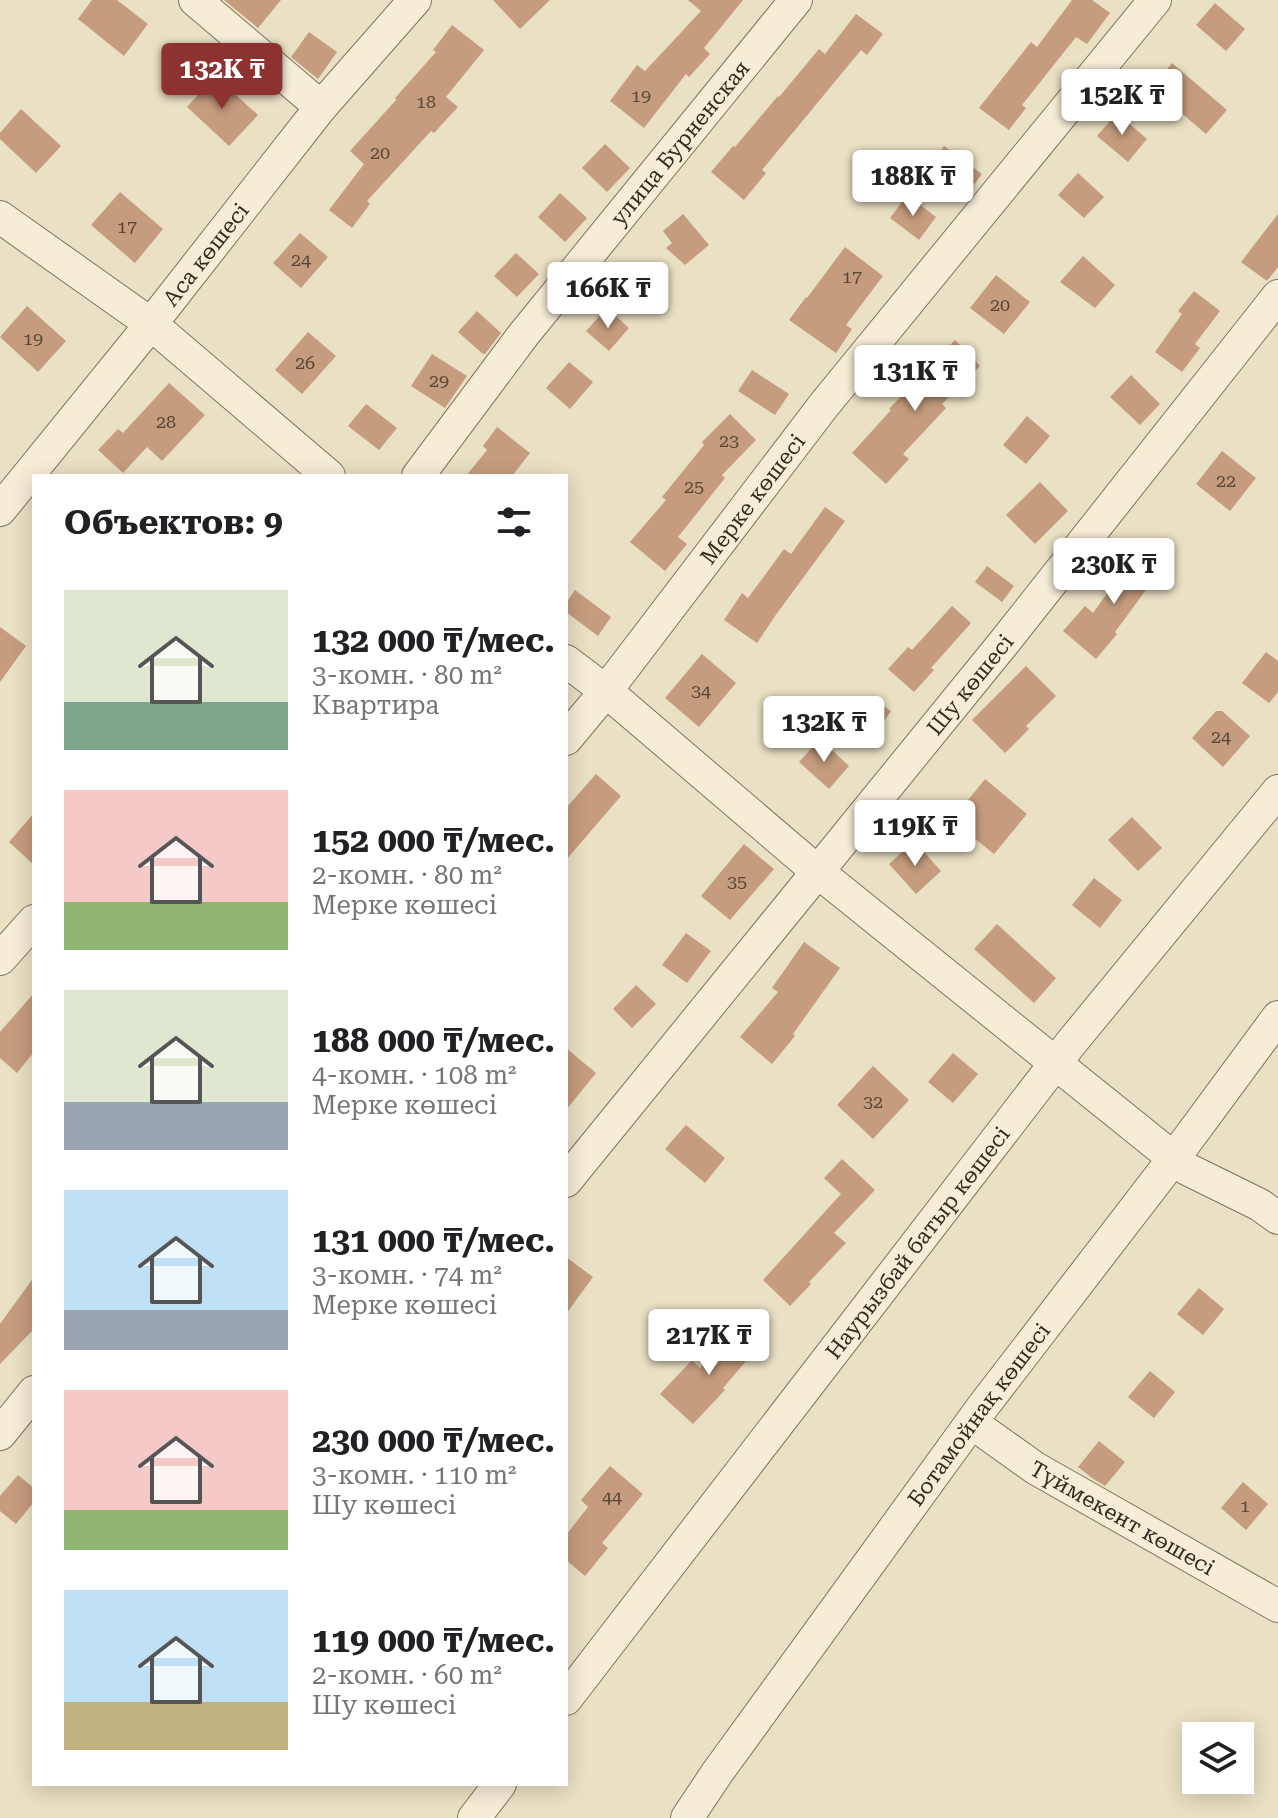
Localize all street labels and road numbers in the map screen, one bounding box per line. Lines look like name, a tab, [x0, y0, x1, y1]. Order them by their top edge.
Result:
street label: улица Бурненская	[606, 56, 755, 230]
street label: Аса көшесі	[158, 198, 254, 311]
street label: Мерке көшесі	[695, 429, 810, 569]
street label: Шу көшесі	[922, 630, 1018, 740]
street label: Наурызбай батыр көшесі	[821, 1122, 1015, 1364]
street label: Ботамойнақ көшесі	[903, 1318, 1055, 1511]
street label: Түймекент көшесі	[1025, 1456, 1219, 1580]

